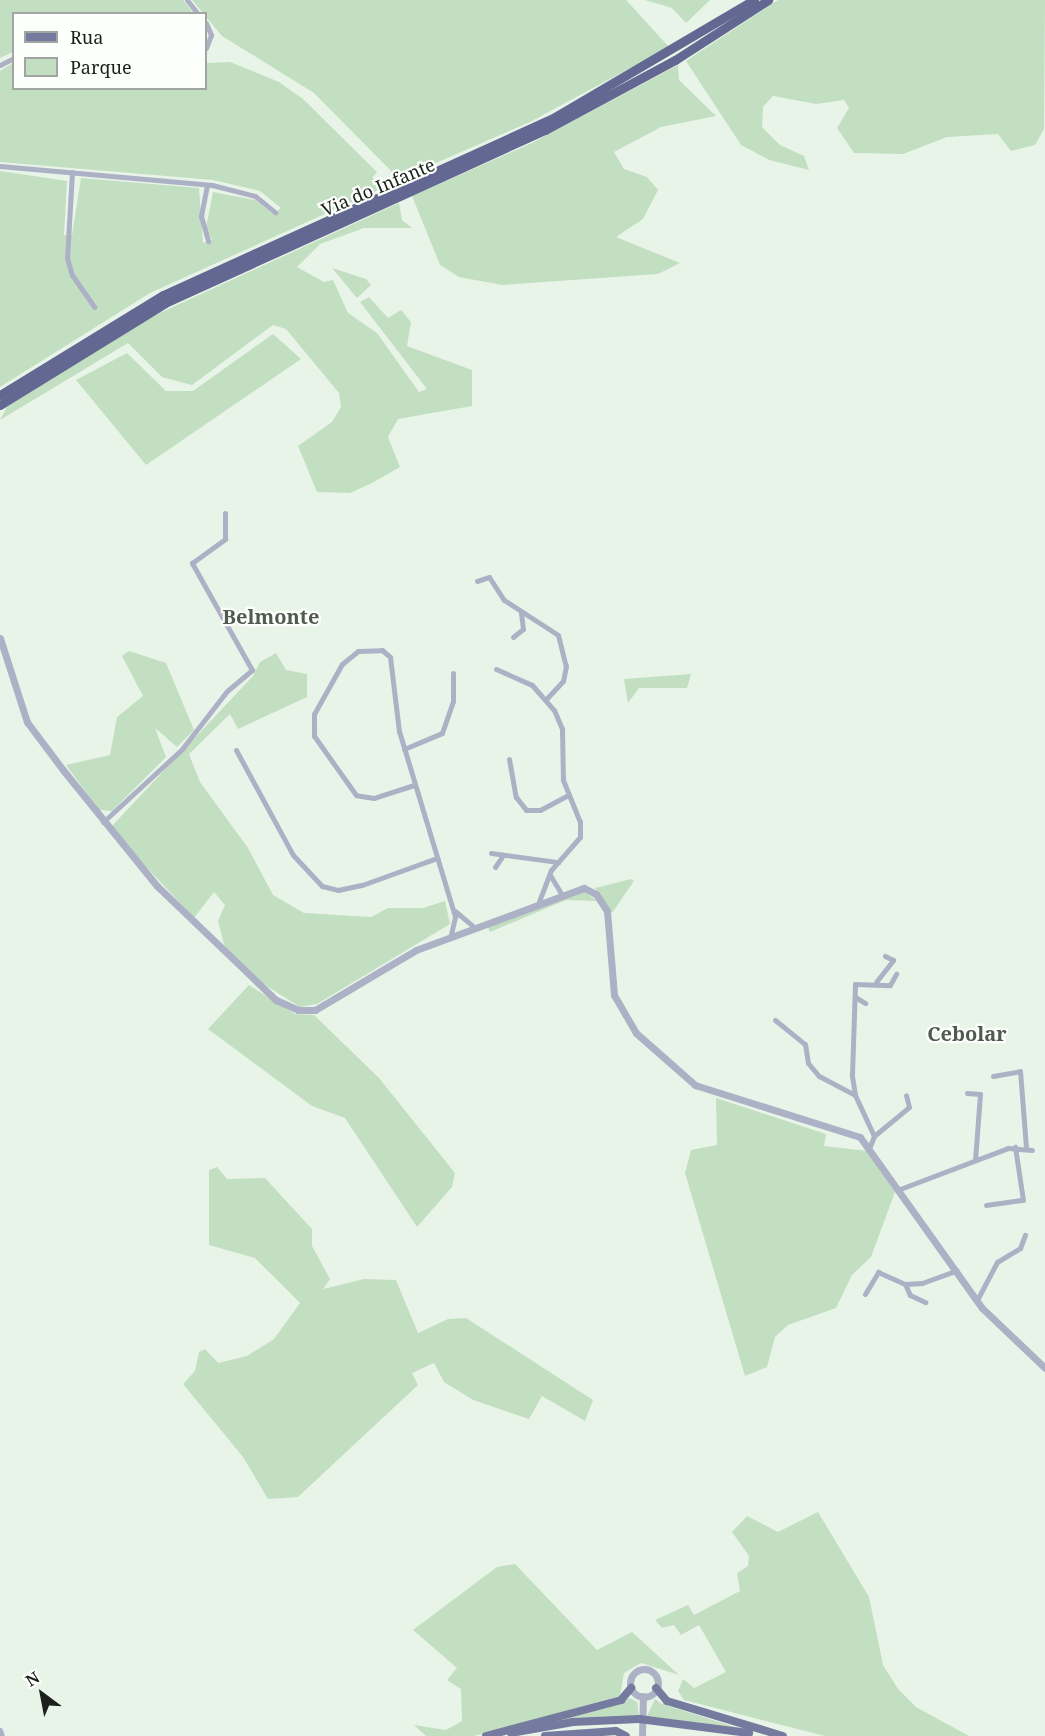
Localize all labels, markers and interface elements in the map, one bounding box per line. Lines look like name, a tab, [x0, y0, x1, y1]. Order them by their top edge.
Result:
legend	[12, 12, 207, 90]
text: Rua	[70, 25, 103, 49]
text: Parque	[70, 55, 132, 79]
street label: Via do Infante	[318, 153, 438, 221]
district label: Belmonte	[223, 604, 319, 628]
district label: Cebolar	[927, 1021, 1007, 1045]
north arrow	[12, 1664, 72, 1724]
text: N	[21, 1666, 44, 1691]

